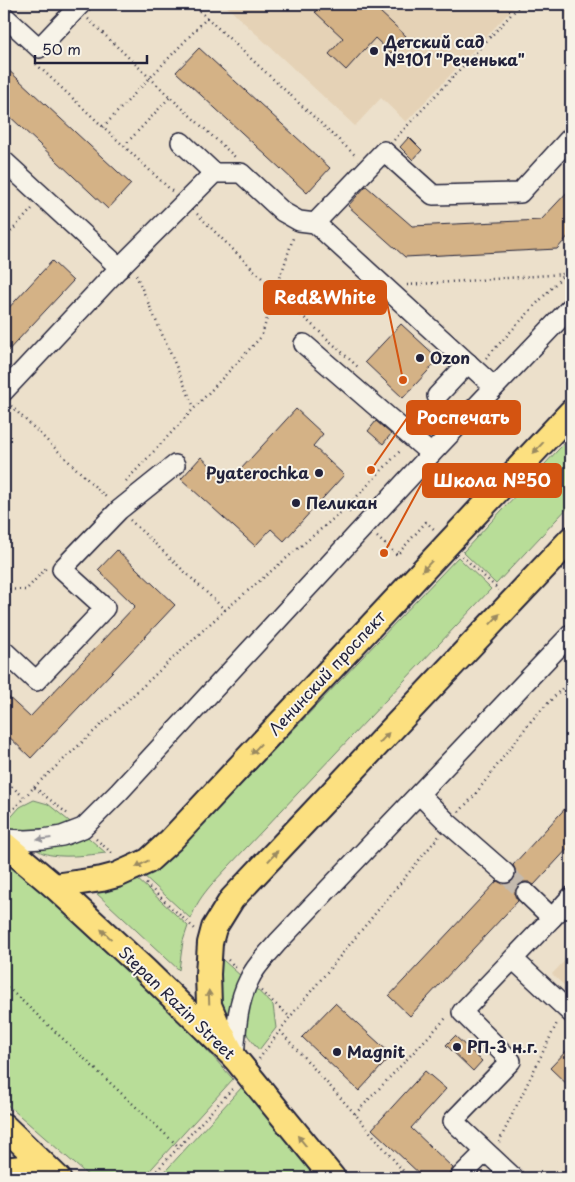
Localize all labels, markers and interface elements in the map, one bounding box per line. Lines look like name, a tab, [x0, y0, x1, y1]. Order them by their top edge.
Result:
place label: Детский сад №101 "Реченька"	[383, 29, 525, 71]
scale bar	[35, 32, 148, 64]
text: 50 m	[42, 37, 81, 60]
marker: Детский сад №101 "Реченька"	[368, 45, 380, 57]
callout: Red&White	[264, 281, 386, 314]
text: Red&White	[274, 283, 376, 310]
place label: Ozon	[430, 345, 470, 369]
marker: Ozon	[414, 352, 426, 364]
callout: Роспечать	[407, 401, 520, 434]
text: Роспечать	[416, 403, 510, 430]
one-way arrow	[532, 441, 544, 453]
place label: Pyaterochka	[206, 460, 309, 484]
callout: Школа №50	[423, 464, 561, 497]
text: Школа №50	[433, 466, 551, 493]
marker: Pyaterochka	[313, 467, 325, 479]
place label: Пеликан	[306, 490, 378, 514]
marker: Пеликан	[290, 497, 302, 509]
one-way arrow	[421, 560, 433, 572]
street label: Ленинский проспект	[262, 605, 391, 740]
one-way arrow	[489, 614, 501, 626]
one-way arrow	[378, 732, 390, 744]
one-way arrow	[250, 743, 262, 755]
one-way arrow	[36, 835, 52, 843]
one-way arrow	[267, 850, 279, 862]
one-way arrow	[134, 860, 149, 868]
one-way arrow	[100, 928, 112, 940]
street label: Stepan Razin Street	[114, 940, 242, 1065]
one-way arrow	[204, 988, 212, 1004]
place label: РП-3 н.г.	[467, 1034, 538, 1058]
place label: Magnit	[347, 1039, 406, 1063]
marker: РП-3 н.г.	[451, 1041, 463, 1053]
marker: Magnit	[331, 1046, 343, 1058]
one-way arrow	[296, 1134, 307, 1147]

